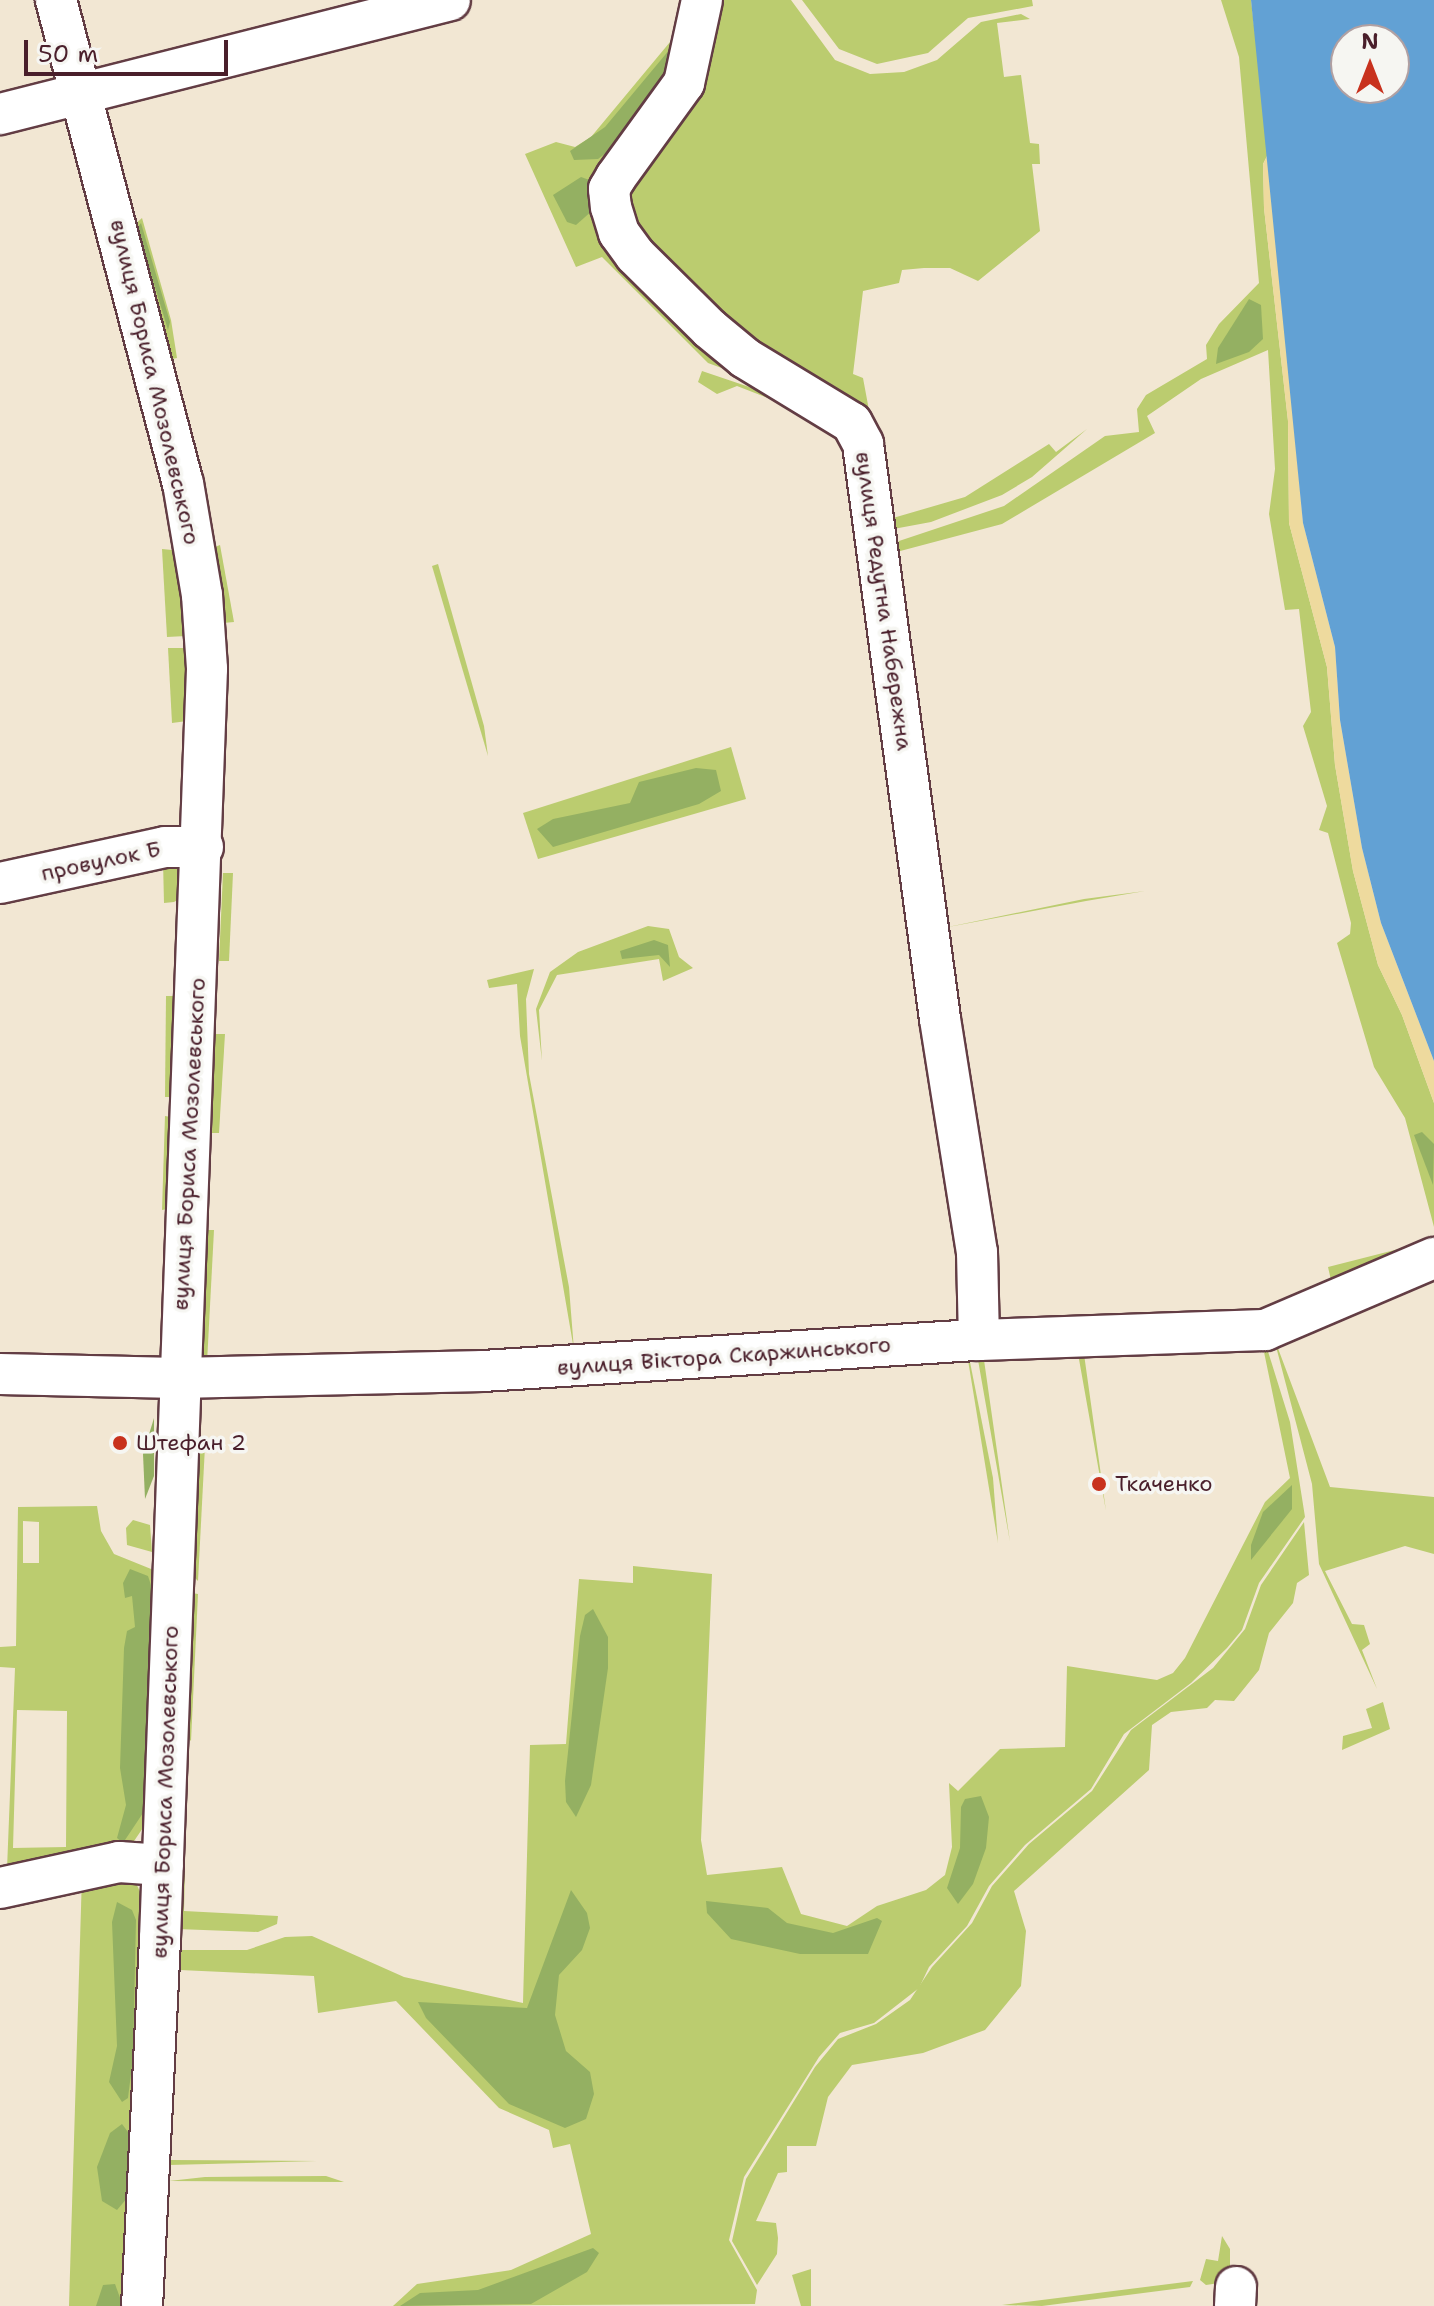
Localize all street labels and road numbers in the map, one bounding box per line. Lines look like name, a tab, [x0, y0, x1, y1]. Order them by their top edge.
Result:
street label: вулиця Бориса Мозолевського	[105, 217, 205, 547]
street label: вулиця Редутна Набережна	[850, 450, 918, 752]
street label: провулок Б	[39, 835, 163, 887]
street label: вулиця Бориса Мозолевського	[167, 977, 211, 1311]
street label: вулиця Віктора Скаржинського	[556, 1331, 892, 1381]
street label: вулиця Бориса Мозолевського	[146, 1625, 184, 1959]

